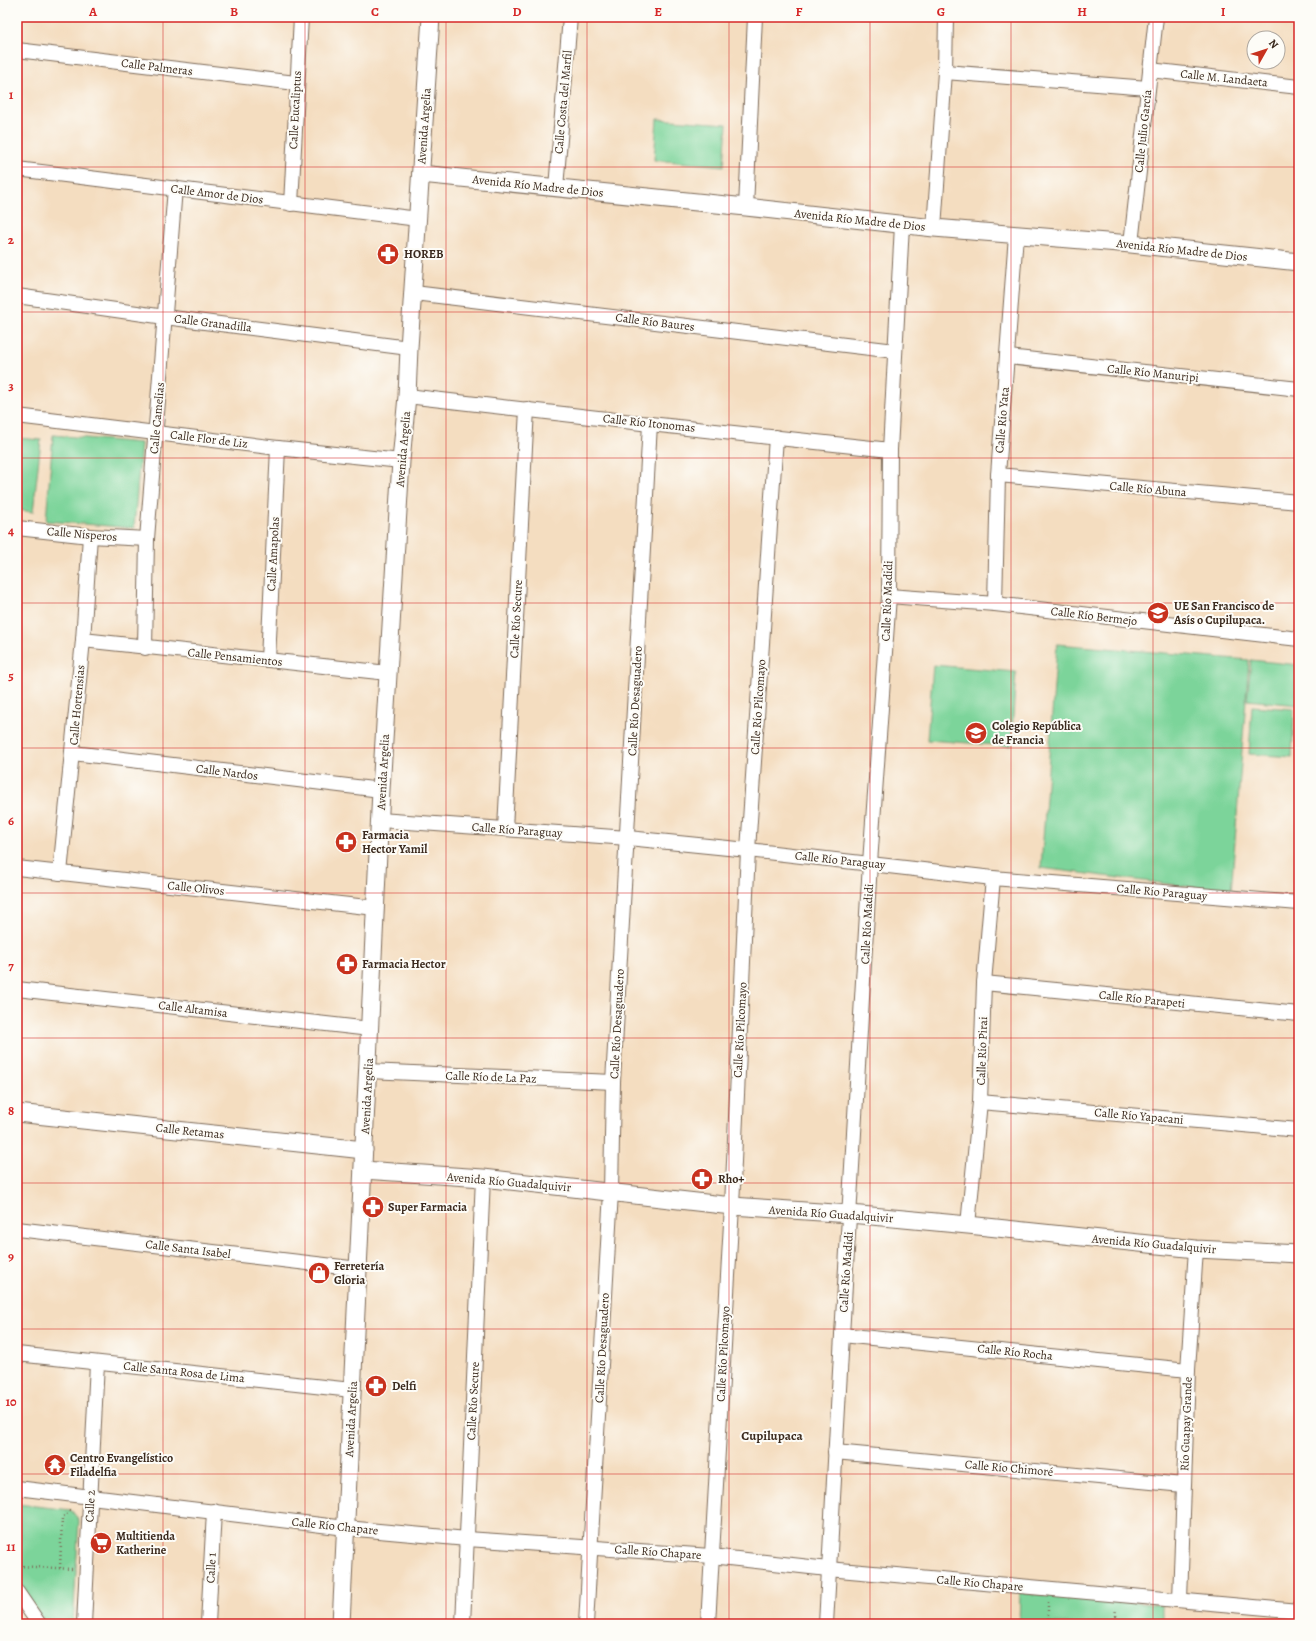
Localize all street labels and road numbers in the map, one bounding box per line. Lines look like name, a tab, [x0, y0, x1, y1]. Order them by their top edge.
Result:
street label: Calle Costa del Marfil	[550, 49, 576, 155]
street label: Calle Palmeras	[120, 55, 194, 79]
street label: Calle M. Landaeta	[1179, 65, 1269, 91]
street label: Calle Eucaliptus	[285, 70, 305, 150]
street label: Avenida Argelia	[413, 87, 435, 166]
street label: Calle Julio García	[1131, 88, 1155, 173]
street label: Avenida Río Madre de Dios	[471, 171, 605, 201]
street label: Calle Amor de Dios	[170, 180, 264, 208]
street label: Avenida Río Madre de Dios	[793, 205, 927, 235]
street label: Avenida Río Madre de Dios	[1115, 235, 1249, 265]
street label: Calle Río Baures	[615, 309, 696, 335]
street label: Calle Granadilla	[173, 310, 253, 336]
street label: Calle Río Manuripi	[1106, 360, 1200, 386]
street label: Calle Camelias	[146, 381, 168, 455]
street label: Calle Río Yata	[991, 386, 1013, 454]
street label: Avenida Argelia	[392, 410, 414, 489]
street label: Calle Río Itonomas	[602, 410, 696, 436]
street label: Calle Flor de Liz	[169, 426, 249, 452]
street label: Calle Río Abuna	[1109, 478, 1188, 500]
street label: Calle Amapolas	[263, 516, 283, 592]
street label: Calle Nísperos	[46, 523, 118, 545]
street label: Calle Río Madidi	[878, 560, 896, 642]
street label: Calle Río Secure	[506, 579, 526, 659]
street label: Calle Río Bermejo	[1050, 603, 1138, 629]
street label: Calle Pensamientos	[187, 644, 283, 670]
street label: Calle Río Desaguadero	[624, 646, 646, 756]
street label: Calle Río Pilcomayo	[747, 659, 769, 755]
street label: Calle Hortensias	[66, 664, 88, 746]
street label: Avenida Argelia	[373, 733, 393, 812]
street label: Calle Nardos	[195, 760, 259, 784]
street label: Calle Río Paraguay	[471, 819, 564, 841]
street label: Calle Río Paraguay	[794, 847, 887, 873]
street label: Calle Olivos	[167, 877, 225, 899]
street label: Calle Río Paraguay	[1116, 880, 1209, 904]
street label: Calle Río Madidi	[857, 883, 877, 965]
street label: Calle Río Desaguadero	[606, 969, 628, 1079]
street label: Calle Río Pilcomayo	[730, 982, 750, 1078]
street label: Calle Río Parapeti	[1098, 987, 1186, 1011]
street label: Calle Altamisa	[157, 997, 229, 1021]
street label: Calle Río Pirai	[973, 1016, 991, 1086]
street label: Avenida Argelia	[357, 1057, 377, 1136]
street label: Calle Río de La Paz	[445, 1067, 537, 1087]
street label: Calle Río Yapacani	[1094, 1104, 1184, 1128]
street label: Calle Retamas	[155, 1119, 225, 1143]
street label: Avenida Río Guadalquivir	[445, 1169, 572, 1195]
street label: Avenida Río Guadalquivir	[767, 1202, 894, 1226]
street label: Calle Río Madidi	[835, 1231, 857, 1313]
street label: Avenida Río Guadalquivir	[1090, 1231, 1217, 1257]
street label: Calle Santa Isabel	[144, 1236, 232, 1262]
street label: Calle Río Desaguadero	[591, 1293, 613, 1403]
street label: Calle Río Pilcomayo	[713, 1306, 733, 1402]
street label: Calle Río Rocha	[977, 1340, 1054, 1364]
street label: Calle Santa Rosa de Lima	[123, 1358, 246, 1386]
street label: Calle Río Secure	[463, 1361, 483, 1441]
street label: Río Guapay Grande	[1176, 1377, 1196, 1471]
street label: Avenida Argelia	[341, 1380, 361, 1459]
street label: Calle Río Chimoré	[964, 1456, 1054, 1480]
street label: Calle 2	[81, 1489, 99, 1523]
street label: Calle Río Chapare	[291, 1513, 379, 1539]
street label: Calle Río Chapare	[614, 1541, 702, 1563]
street label: Calle 1	[202, 1552, 220, 1584]
street label: Calle Río Chapare	[936, 1571, 1024, 1595]

